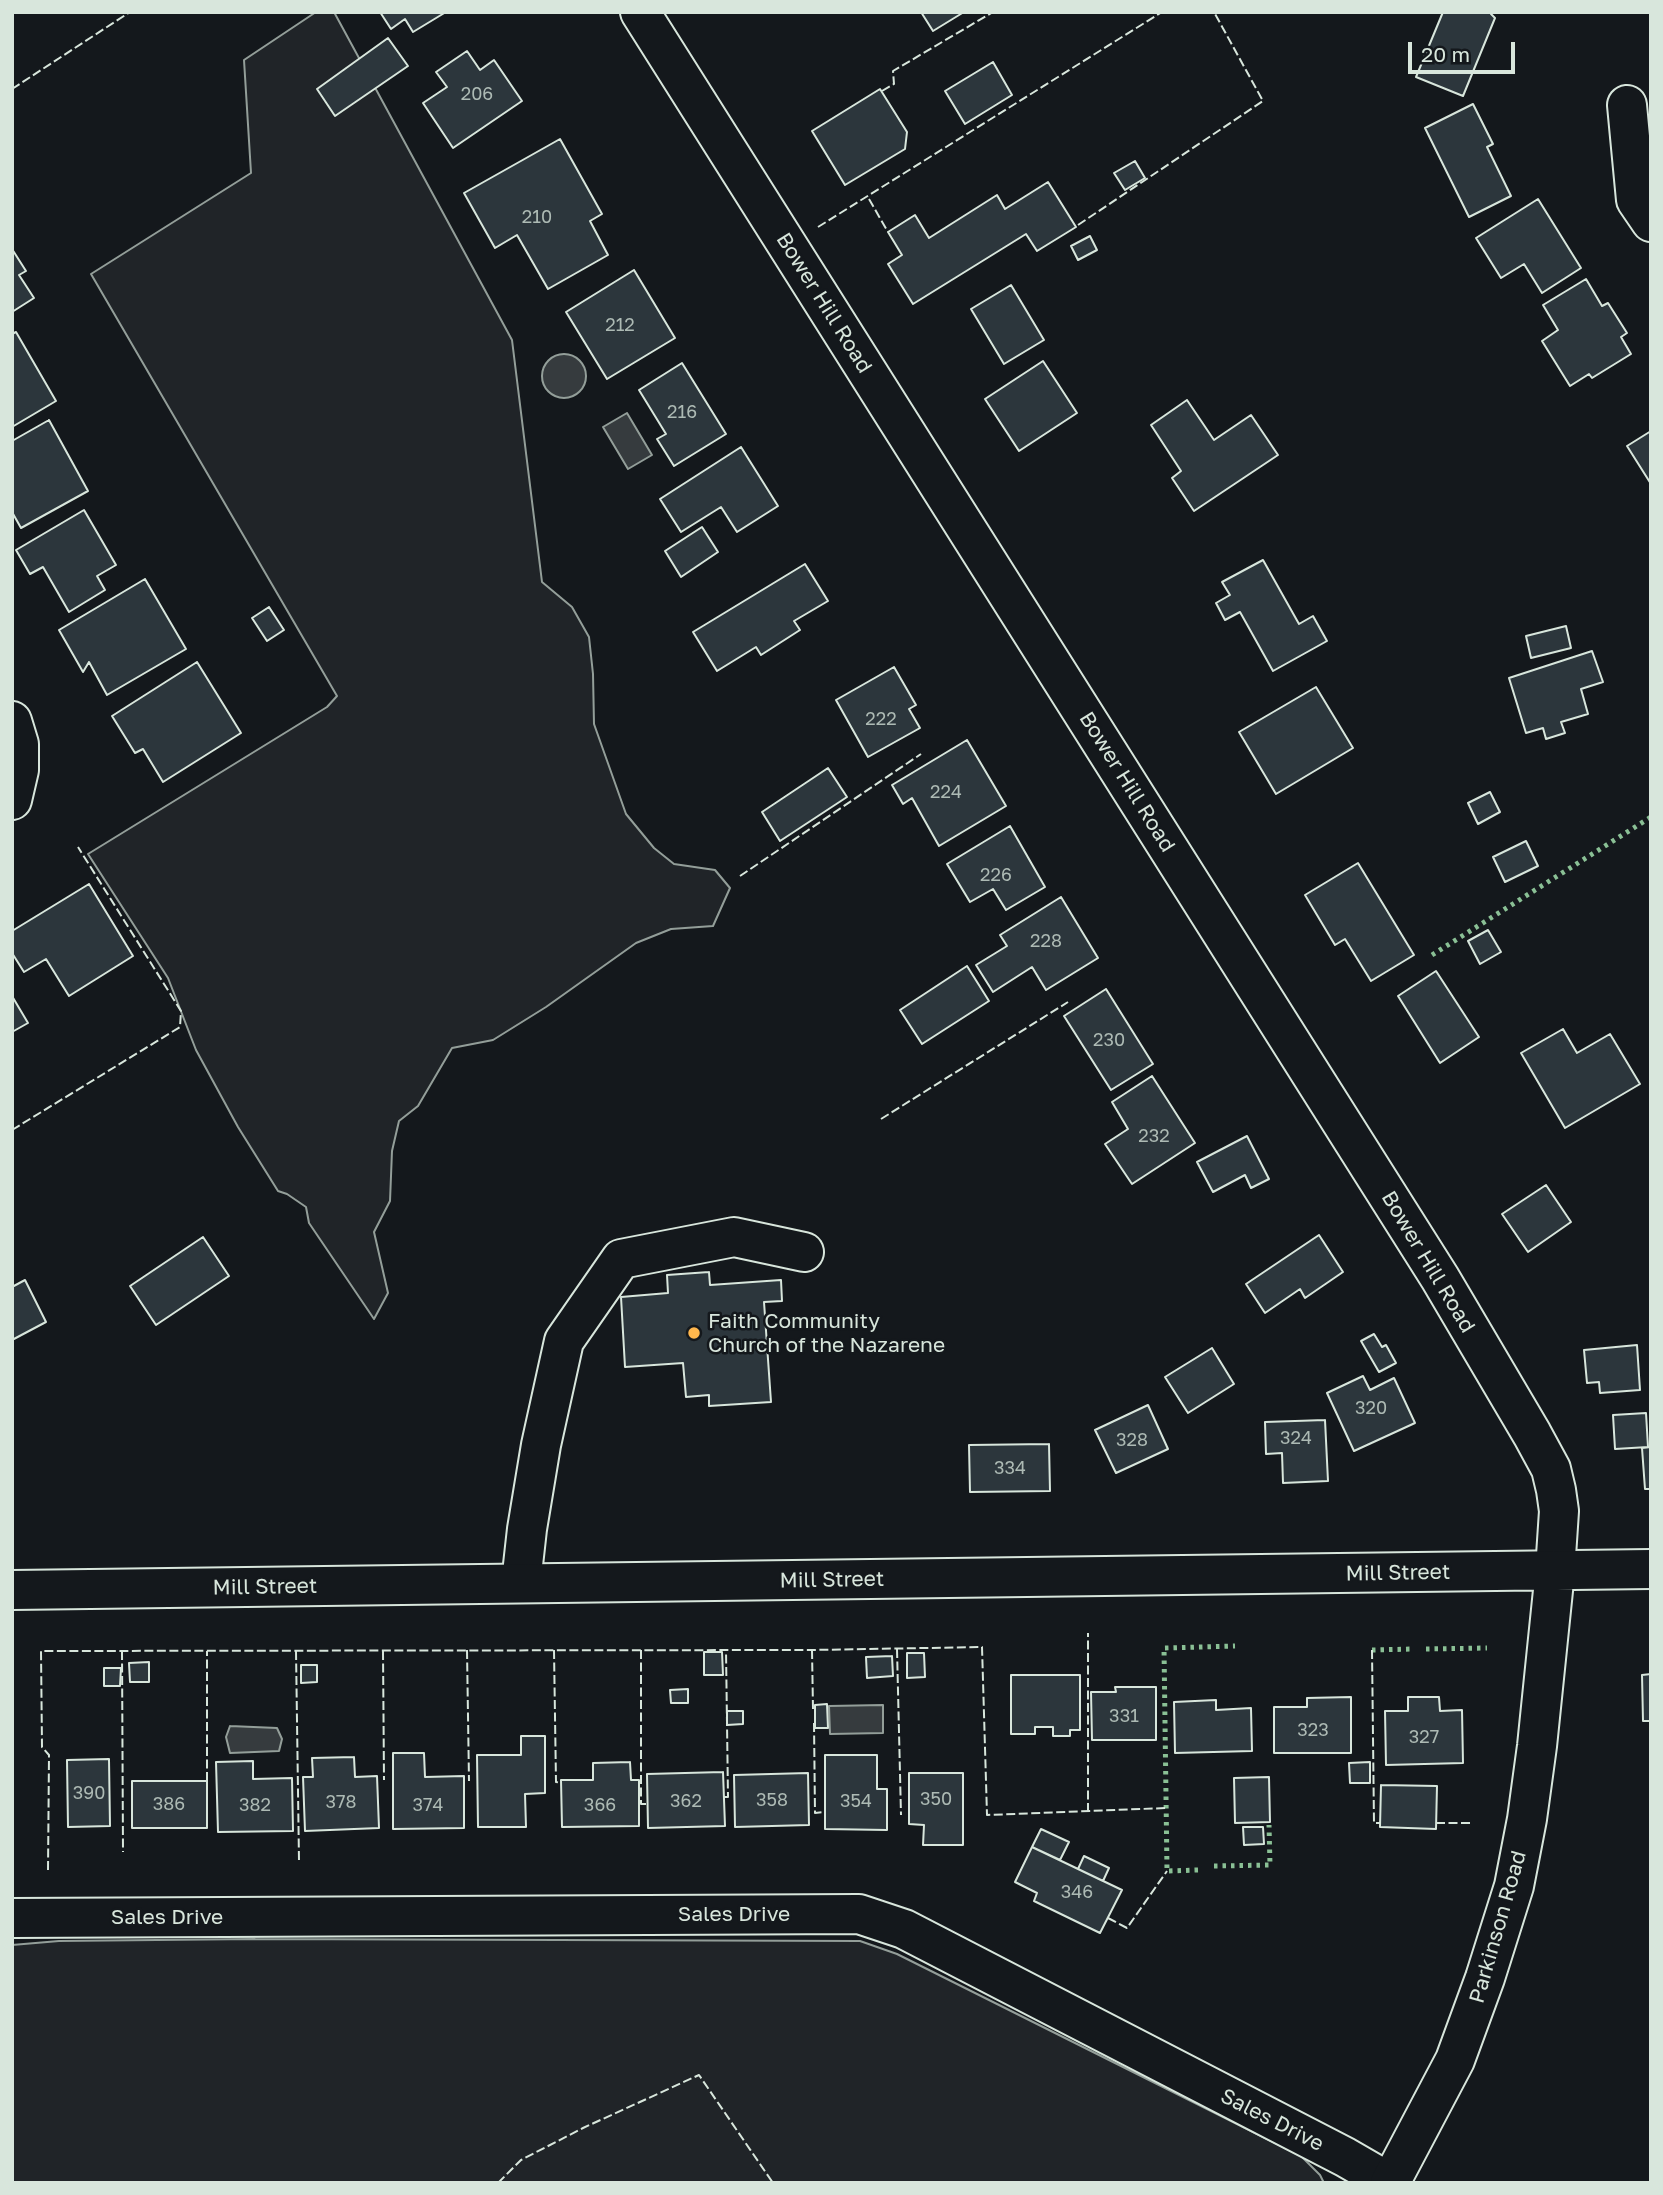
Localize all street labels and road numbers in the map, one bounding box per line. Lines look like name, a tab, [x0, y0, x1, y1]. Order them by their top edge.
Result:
street label: Bower Hill Road	[771, 228, 877, 378]
street label: Bower Hill Road	[1074, 707, 1180, 857]
street label: Bower Hill Road	[1376, 1187, 1480, 1337]
street label: Mill Street	[1346, 1559, 1450, 1587]
street label: Mill Street	[780, 1566, 884, 1594]
street label: Mill Street	[213, 1573, 317, 1601]
street label: Parkinson Road	[1464, 1848, 1532, 2006]
street label: Sales Drive	[678, 1901, 790, 1927]
street label: Sales Drive	[111, 1904, 223, 1930]
street label: Sales Drive	[1216, 2083, 1328, 2157]

